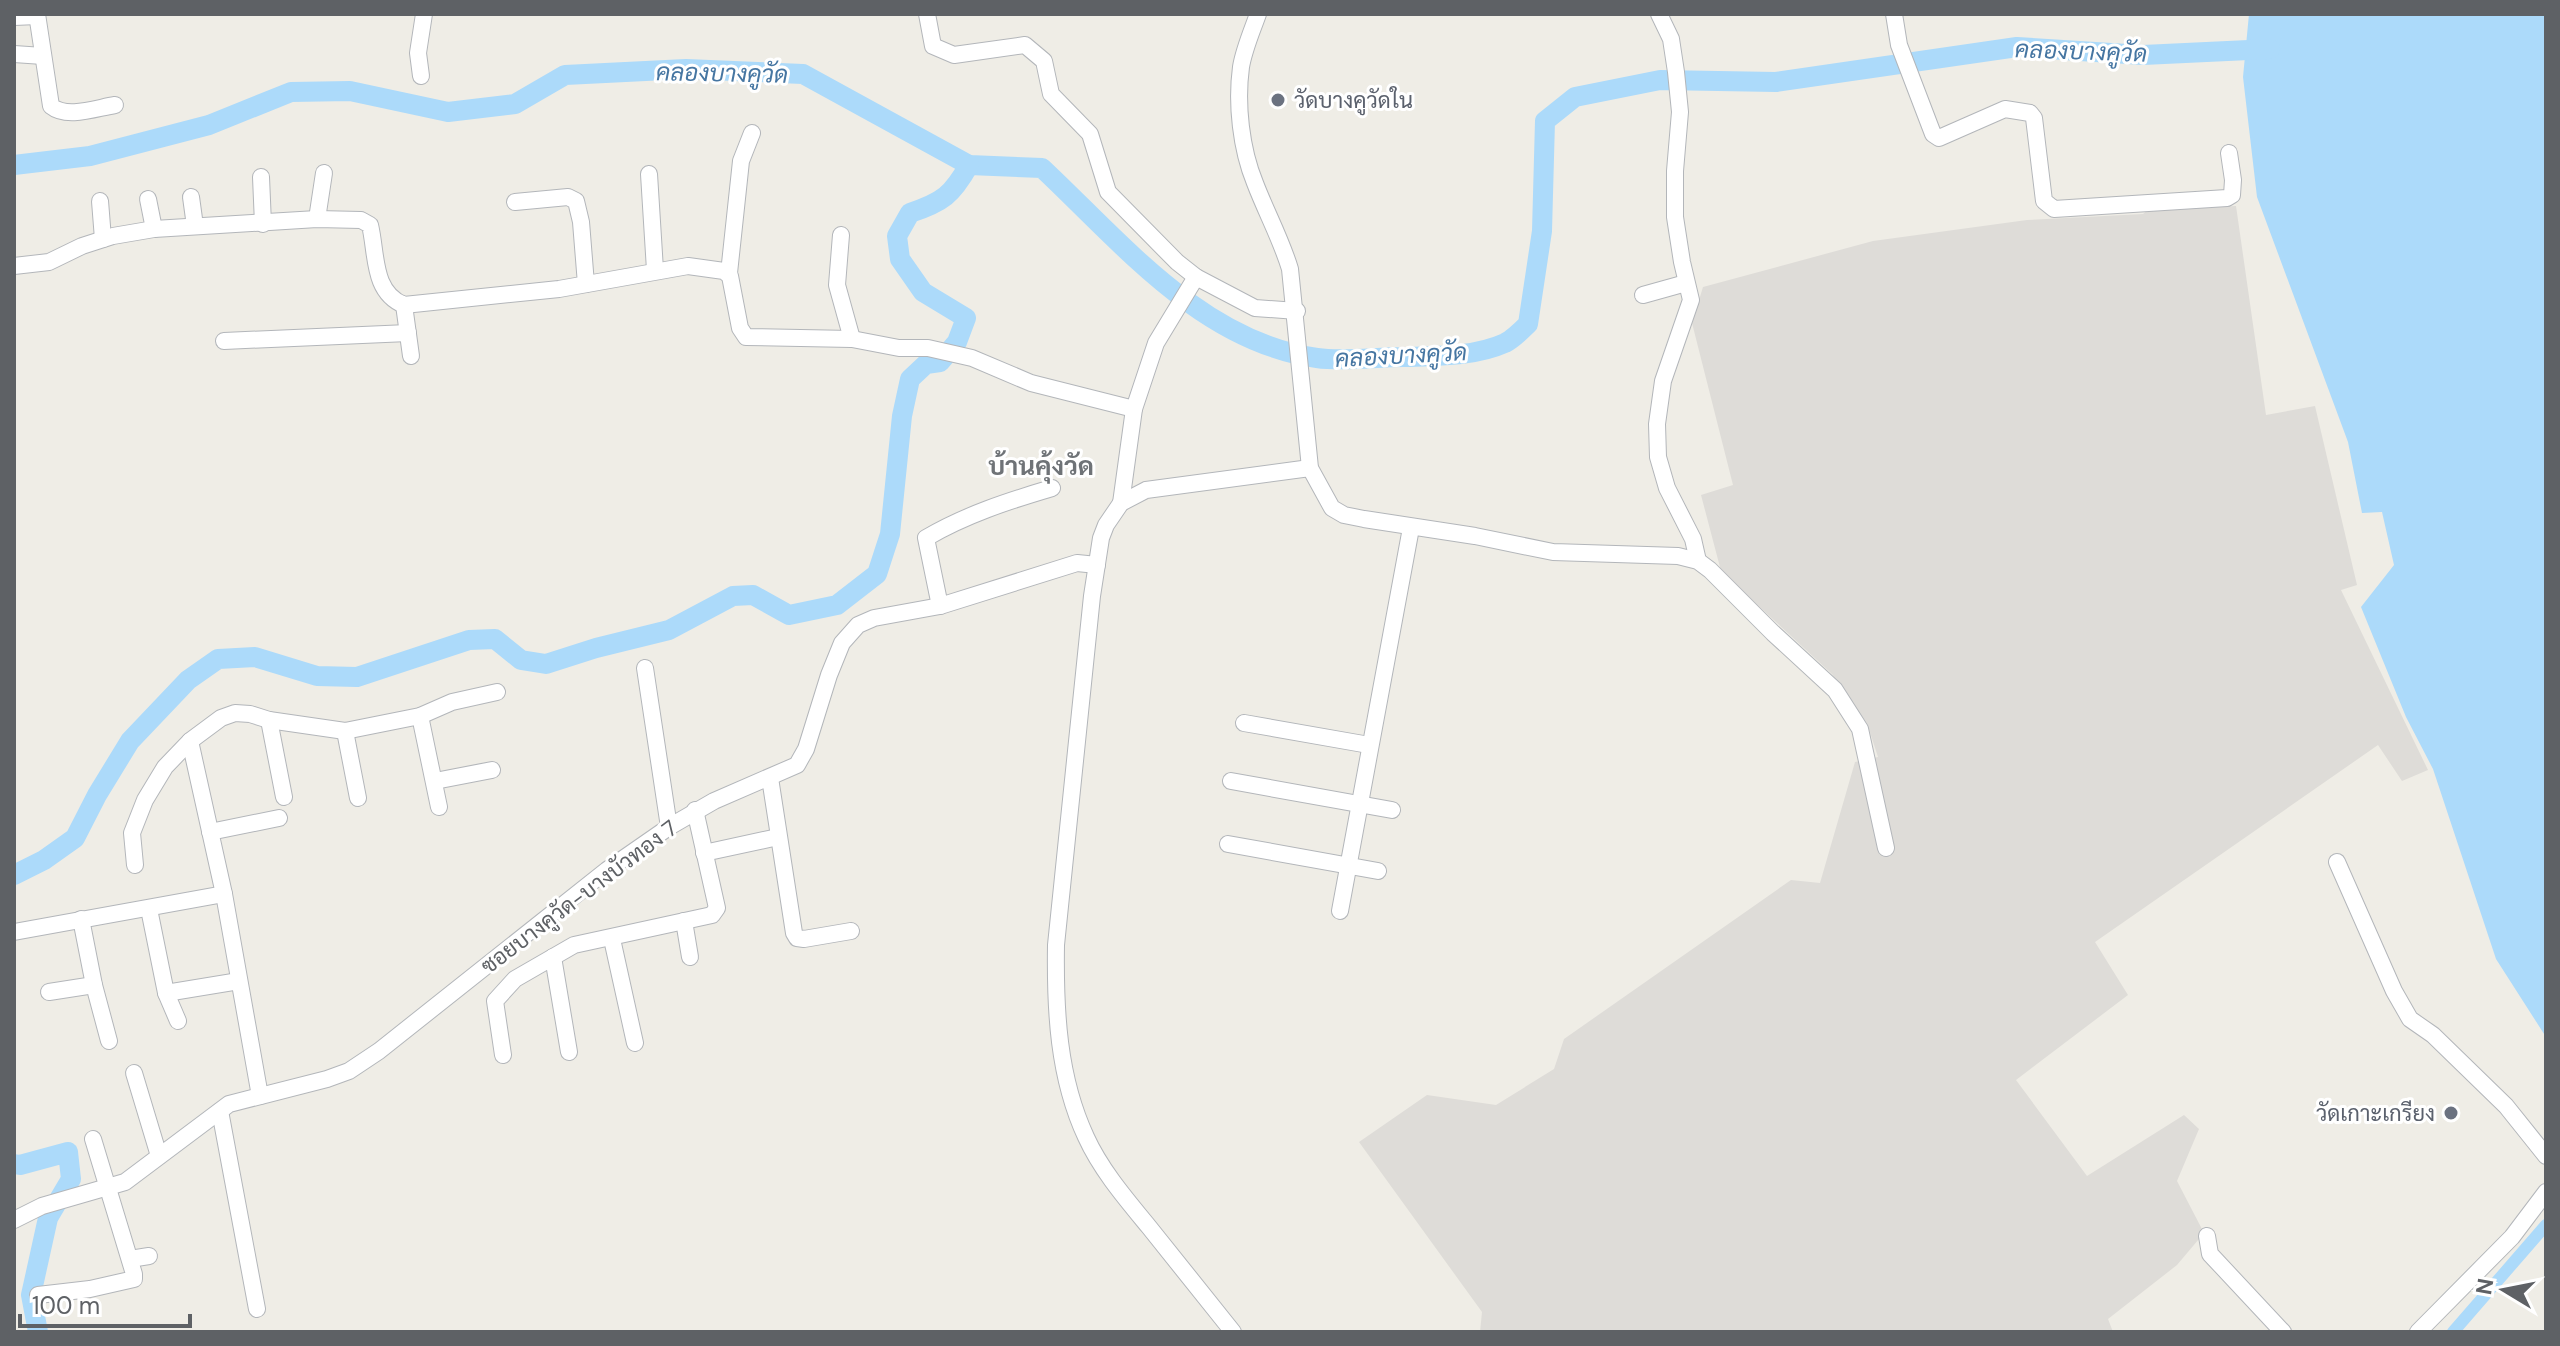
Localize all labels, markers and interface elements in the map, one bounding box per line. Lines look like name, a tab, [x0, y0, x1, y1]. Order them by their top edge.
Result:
water label: คลองบางคูวัด	[2014, 33, 2148, 71]
water label: คลองบางคูวัด	[656, 56, 788, 92]
place label: วัดบางคูวัดใน	[1294, 86, 1413, 116]
marker: วัดบางคูวัดใน	[1269, 91, 1287, 109]
water label: คลองบางคูวัด	[1334, 336, 1468, 376]
district label: บ้านคุ้งวัด	[988, 449, 1094, 484]
street label: ซอยบางคูวัด-บางบัวทอง 7	[475, 814, 684, 981]
place label: วัดเกาะเกรียง	[2316, 1099, 2435, 1128]
marker: วัดเกาะเกรียง	[2442, 1104, 2460, 1122]
north arrow	[2464, 1250, 2544, 1330]
text: N	[2469, 1276, 2500, 1297]
scale bar	[20, 1278, 190, 1328]
text: 100 m	[32, 1290, 100, 1321]

